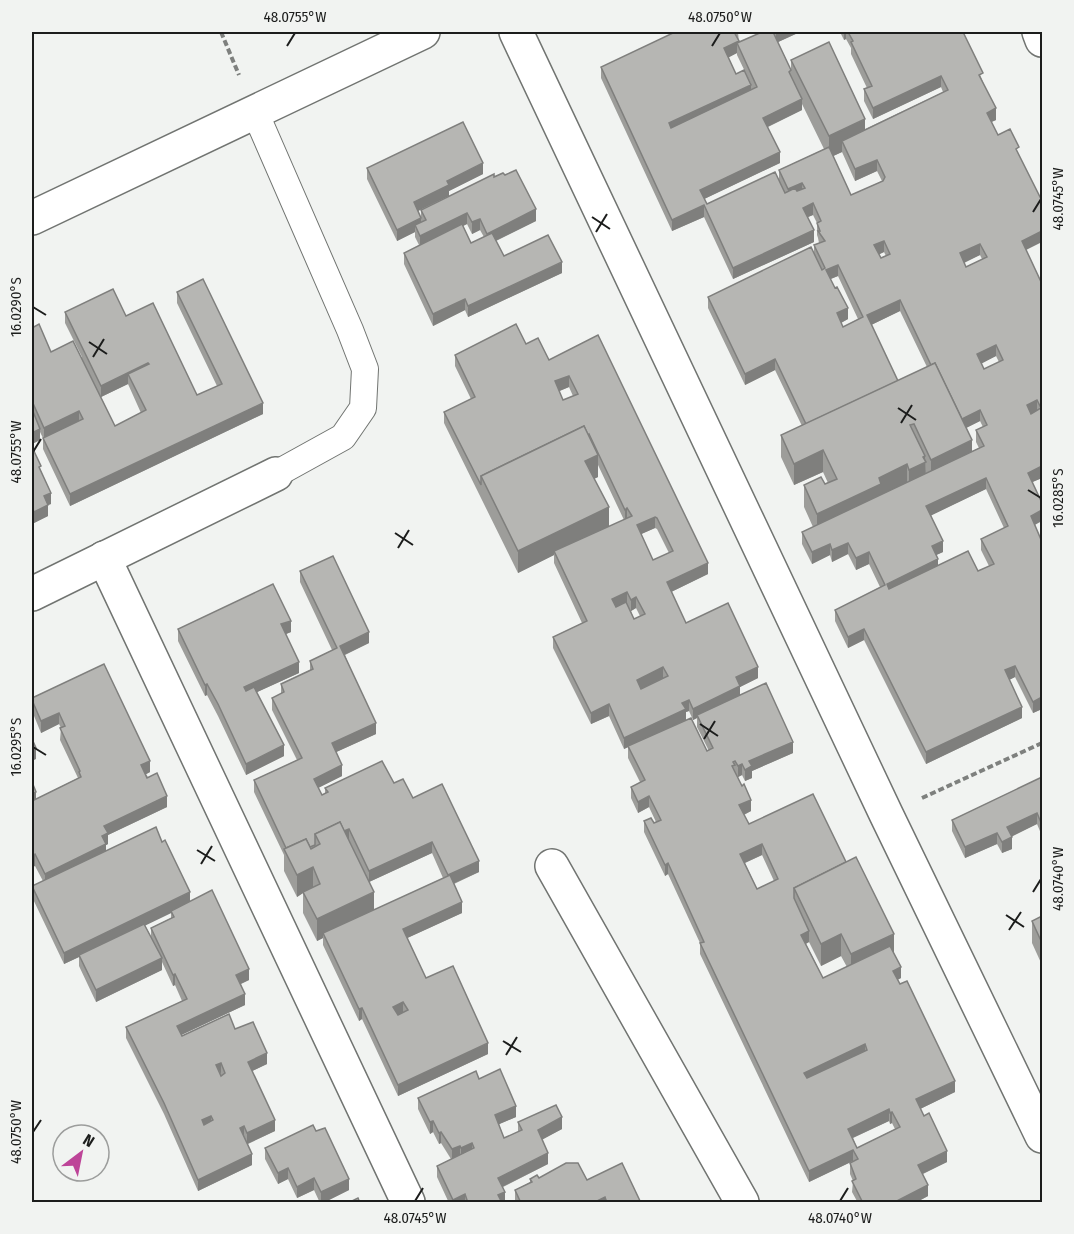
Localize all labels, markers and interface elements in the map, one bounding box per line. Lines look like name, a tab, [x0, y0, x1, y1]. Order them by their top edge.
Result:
text: 48.0755°W	[264, 8, 327, 26]
text: 48.0750°W	[688, 8, 752, 26]
text: 48.0745°W	[1049, 167, 1067, 231]
text: 16.0290°S	[7, 277, 25, 337]
text: 48.0755°W	[7, 421, 25, 484]
text: 16.0285°S	[1049, 468, 1067, 528]
text: 16.0295°S	[7, 718, 25, 776]
text: 48.0740°W	[1049, 847, 1067, 911]
text: 48.0750°W	[7, 1100, 25, 1164]
north arrow	[51, 1123, 111, 1183]
text: N	[80, 1130, 98, 1151]
text: 48.0745°W	[383, 1209, 447, 1227]
text: 48.0740°W	[808, 1209, 872, 1227]

